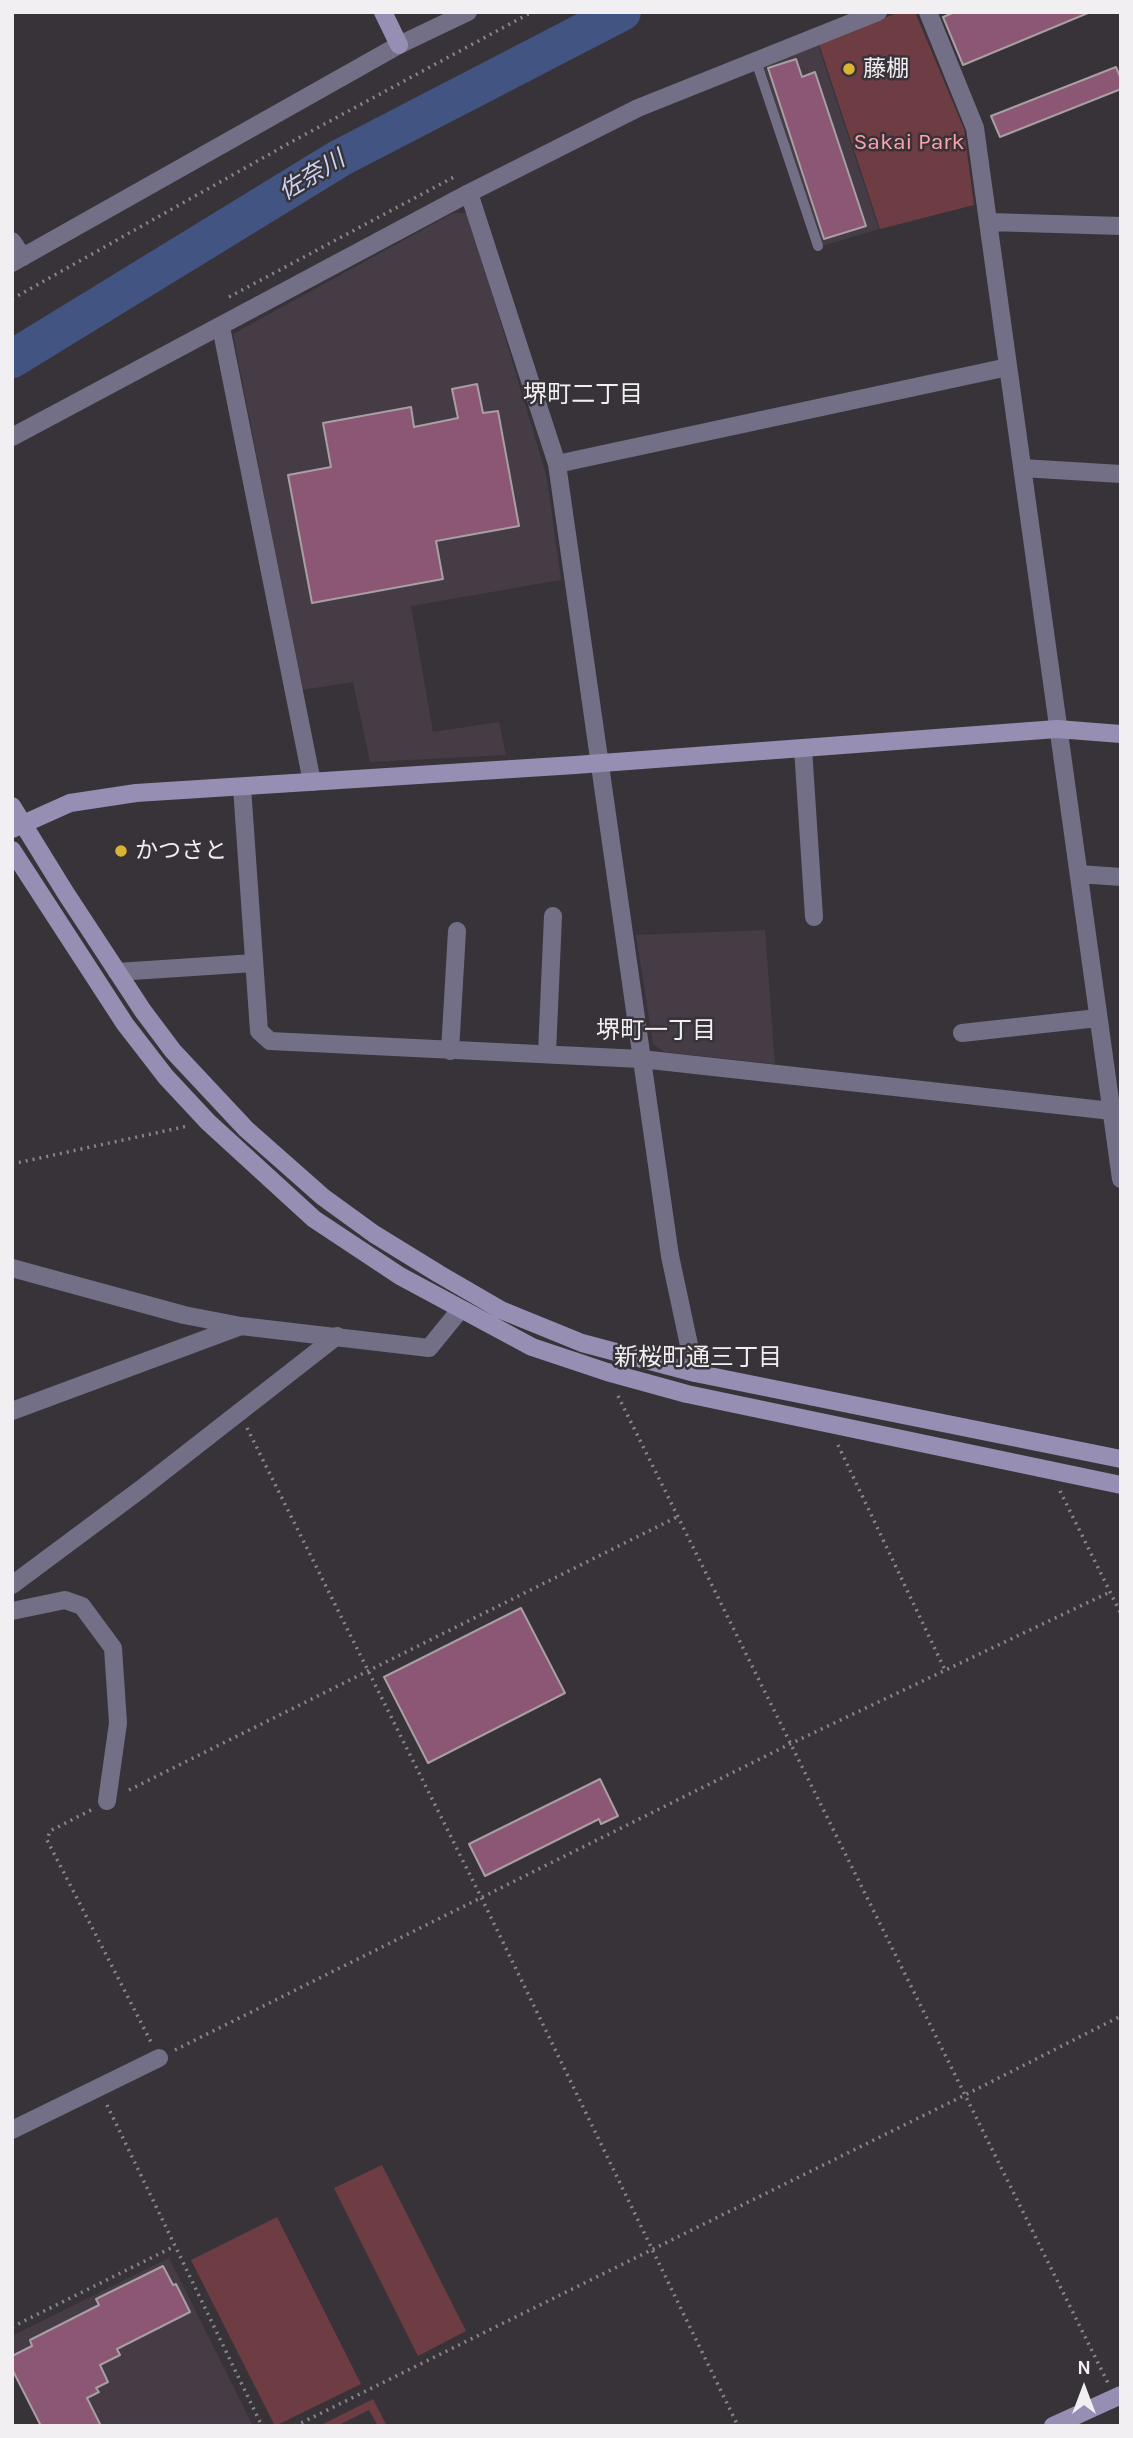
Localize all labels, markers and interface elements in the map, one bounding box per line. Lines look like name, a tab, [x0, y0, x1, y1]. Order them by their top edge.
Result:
place label: 藤棚	[863, 55, 909, 83]
marker: 藤棚	[841, 61, 857, 77]
park label: Sakai Park	[853, 128, 965, 156]
water label: 佐奈川	[274, 145, 350, 207]
district label: 堺町二丁目	[523, 381, 643, 409]
place label: かつさと	[135, 837, 227, 865]
marker: かつさと	[113, 843, 129, 859]
district label: 堺町一丁目	[596, 1017, 716, 1045]
district label: 新桜町通三丁目	[614, 1344, 782, 1372]
north arrow	[1049, 2354, 1119, 2424]
text: N	[1077, 2357, 1091, 2379]

